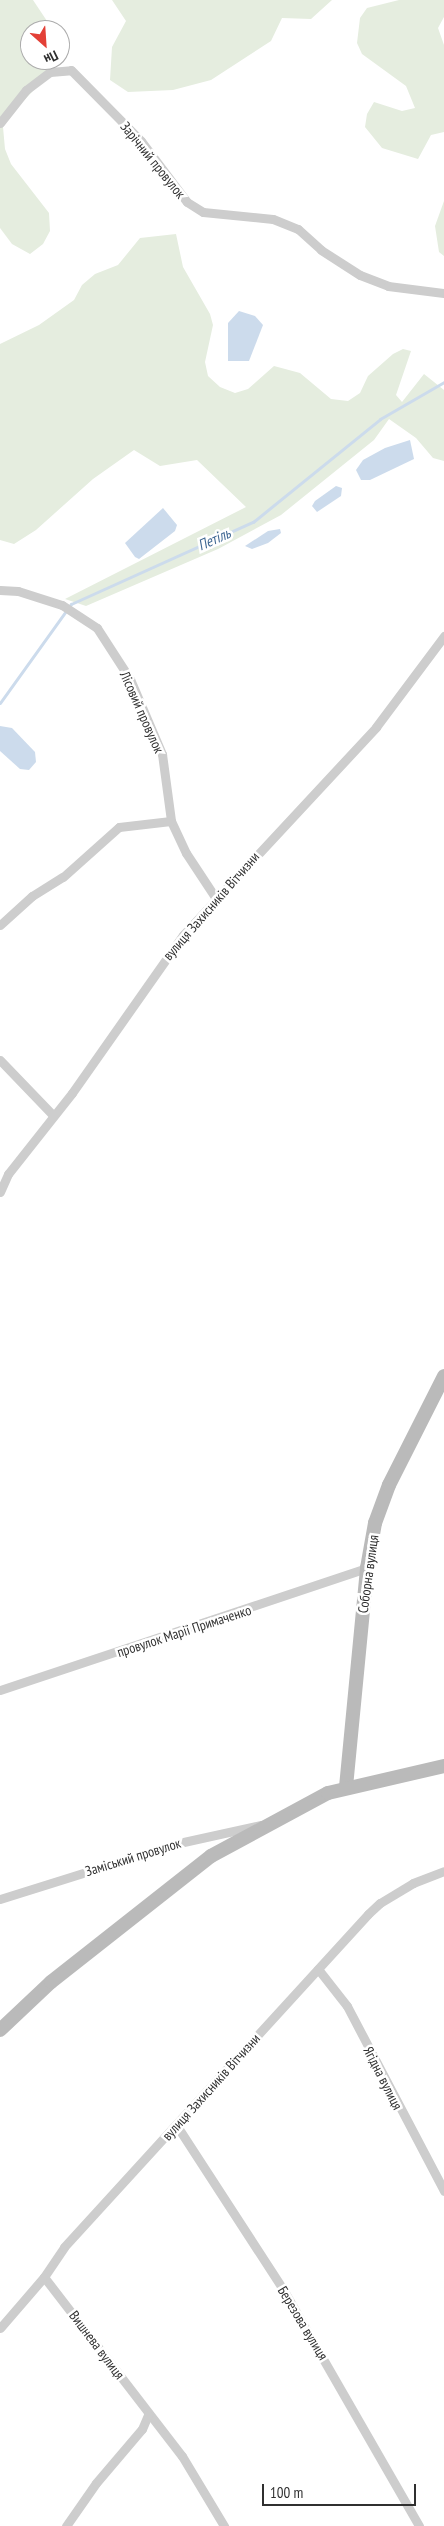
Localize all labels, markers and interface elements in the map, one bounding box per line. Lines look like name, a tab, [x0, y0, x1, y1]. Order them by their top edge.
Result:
north arrow	[20, 20, 70, 70]
text: Пн	[41, 47, 61, 69]
street label: Зарічний провулок	[117, 118, 189, 202]
water label: Петіль	[195, 524, 233, 554]
street label: Лісовий провулок	[116, 668, 168, 756]
street label: вулиця Захисників Вітчизни	[159, 848, 263, 964]
street label: Соборна вулиця	[354, 1534, 382, 1614]
street label: провулок Марії Примаченко	[115, 1601, 253, 1661]
street label: Заміський провулок	[83, 1834, 183, 1880]
street label: вулиця Захисників Вітчизни	[159, 2030, 263, 2144]
street label: Ягідна вулиця	[360, 2044, 406, 2112]
street label: Березова вулиця	[274, 2283, 332, 2363]
street label: Вишнева вулиця	[66, 2307, 128, 2383]
scale bar	[264, 2474, 418, 2506]
text: 100 m	[270, 2483, 303, 2502]

